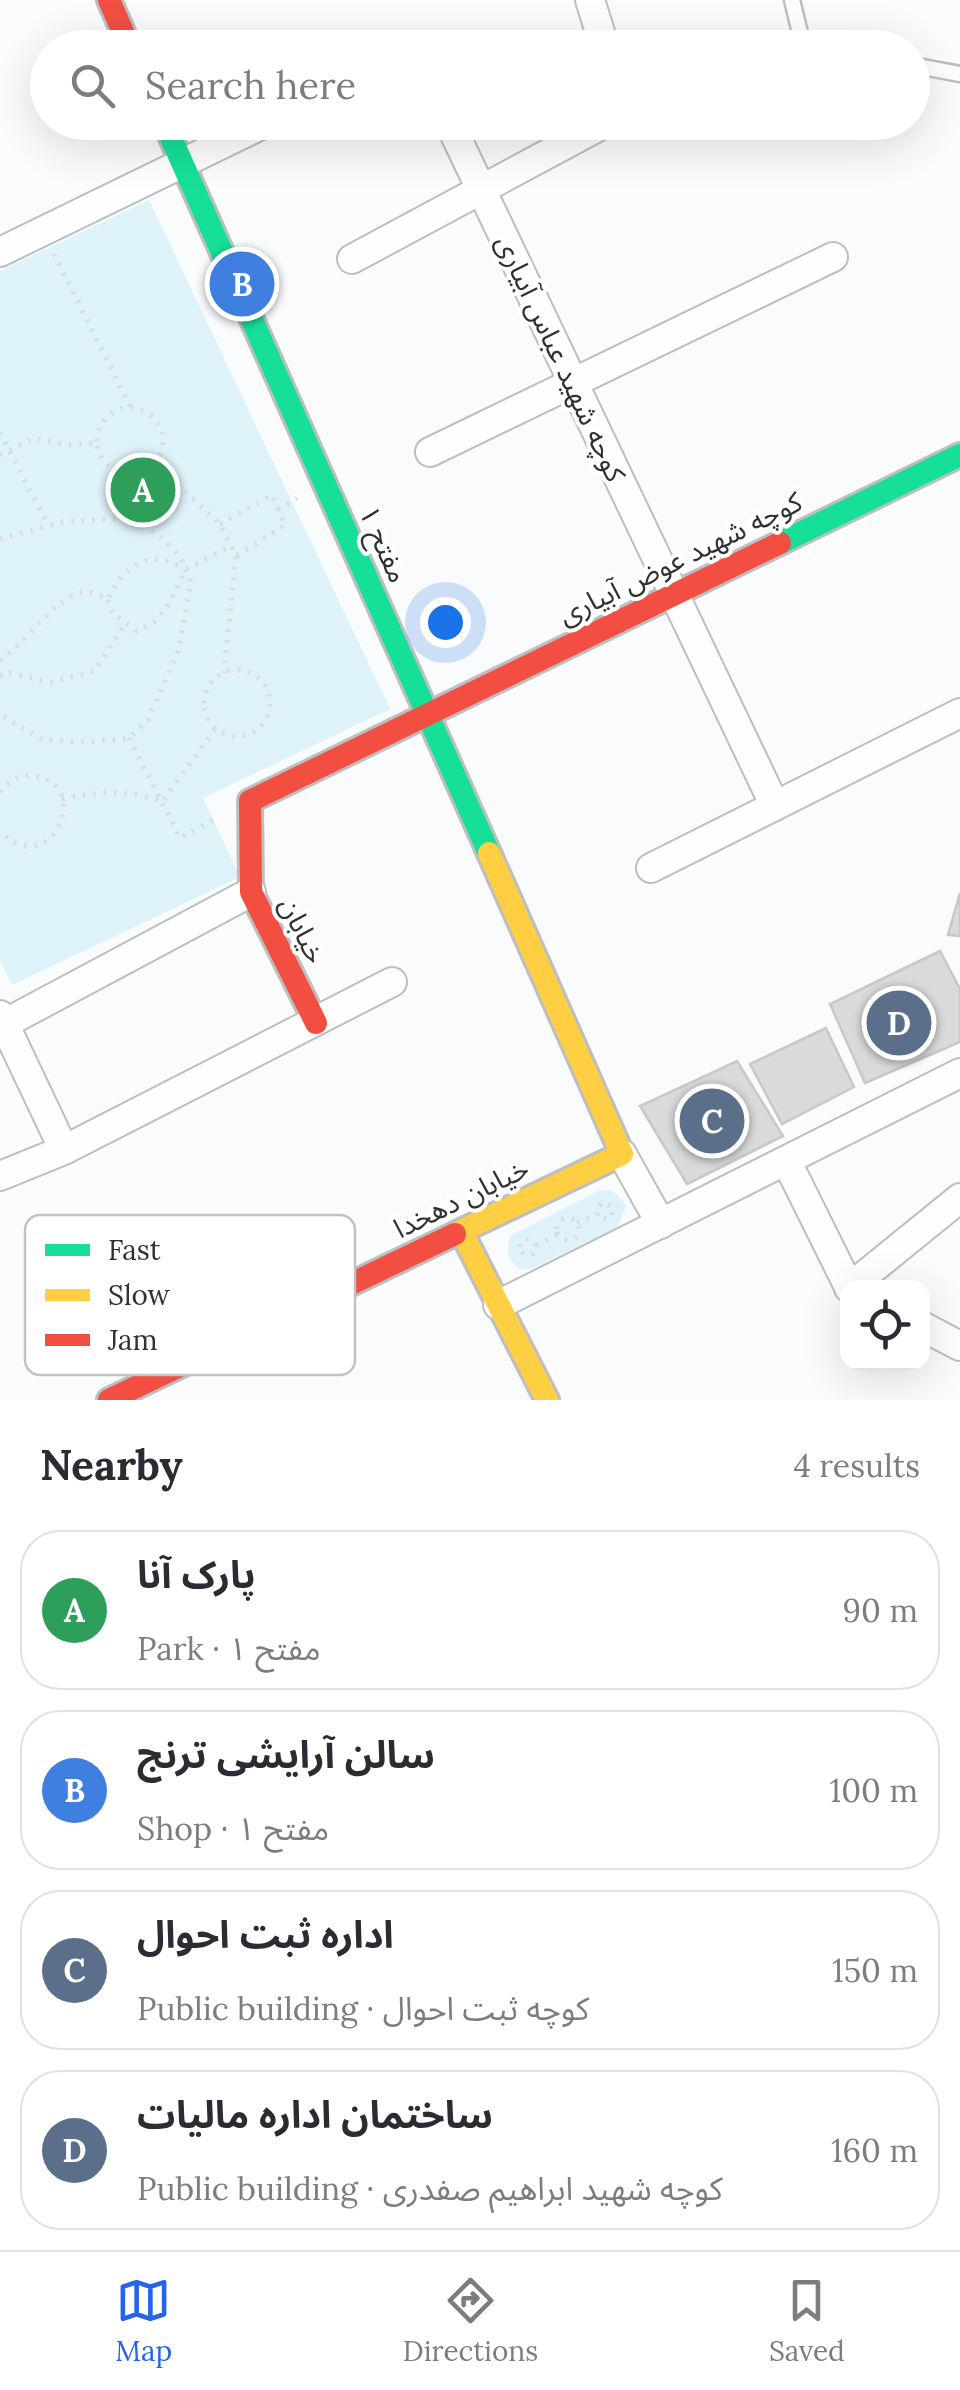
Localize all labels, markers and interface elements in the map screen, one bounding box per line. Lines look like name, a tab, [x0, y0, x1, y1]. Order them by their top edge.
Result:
search box	[30, 30, 930, 140]
icon: search	[65, 58, 120, 113]
text: Search here	[145, 61, 356, 109]
street label: کوچه شهید عباس آبیاری	[488, 229, 634, 488]
pin: B	[210, 246, 274, 322]
pin: A	[110, 452, 176, 528]
street label: کوچه شهید عوض آبیاری	[552, 483, 808, 633]
street label: مفتح ۱	[348, 500, 417, 589]
your location	[420, 597, 471, 648]
street label: خیابان	[271, 891, 335, 969]
pin: D	[866, 986, 932, 1060]
pin: C	[680, 1084, 744, 1158]
street label: خیابان دهخدا	[387, 1150, 535, 1246]
legend	[25, 1215, 355, 1375]
text: Fast	[108, 1232, 161, 1268]
text: Slow	[108, 1277, 171, 1313]
map controls	[840, 1280, 930, 1370]
button: locate	[840, 1280, 930, 1370]
text: Jam	[107, 1322, 158, 1358]
text: Nearby	[40, 1438, 183, 1492]
text: 4 results	[793, 1445, 920, 1486]
text: پارک آنا	[137, 1550, 256, 1598]
text: A	[64, 1590, 85, 1631]
text: 90 m	[843, 1590, 918, 1631]
text: Park · مفتح ۱	[137, 1628, 321, 1669]
text: سالن آرایشی ترنج	[137, 1730, 435, 1778]
text: B	[64, 1770, 85, 1811]
text: 100 m	[830, 1770, 918, 1811]
text: Shop · مفتح ۱	[137, 1808, 329, 1849]
text: اداره ثبت احوال	[137, 1910, 394, 1958]
text: C	[63, 1950, 86, 1991]
text: 150 m	[832, 1950, 918, 1991]
text: Public building · کوچه ثبت احوال	[137, 1988, 589, 2029]
text: ساختمان اداره مالیات	[137, 2090, 493, 2138]
text: D	[62, 2130, 87, 2171]
text: 160 m	[831, 2130, 918, 2171]
text: Public building · کوچه شهید ابراهیم صفدری	[137, 2168, 723, 2209]
tab: Map	[115, 2273, 172, 2369]
tab: Directions	[403, 2273, 538, 2369]
tab: Saved	[769, 2273, 845, 2369]

